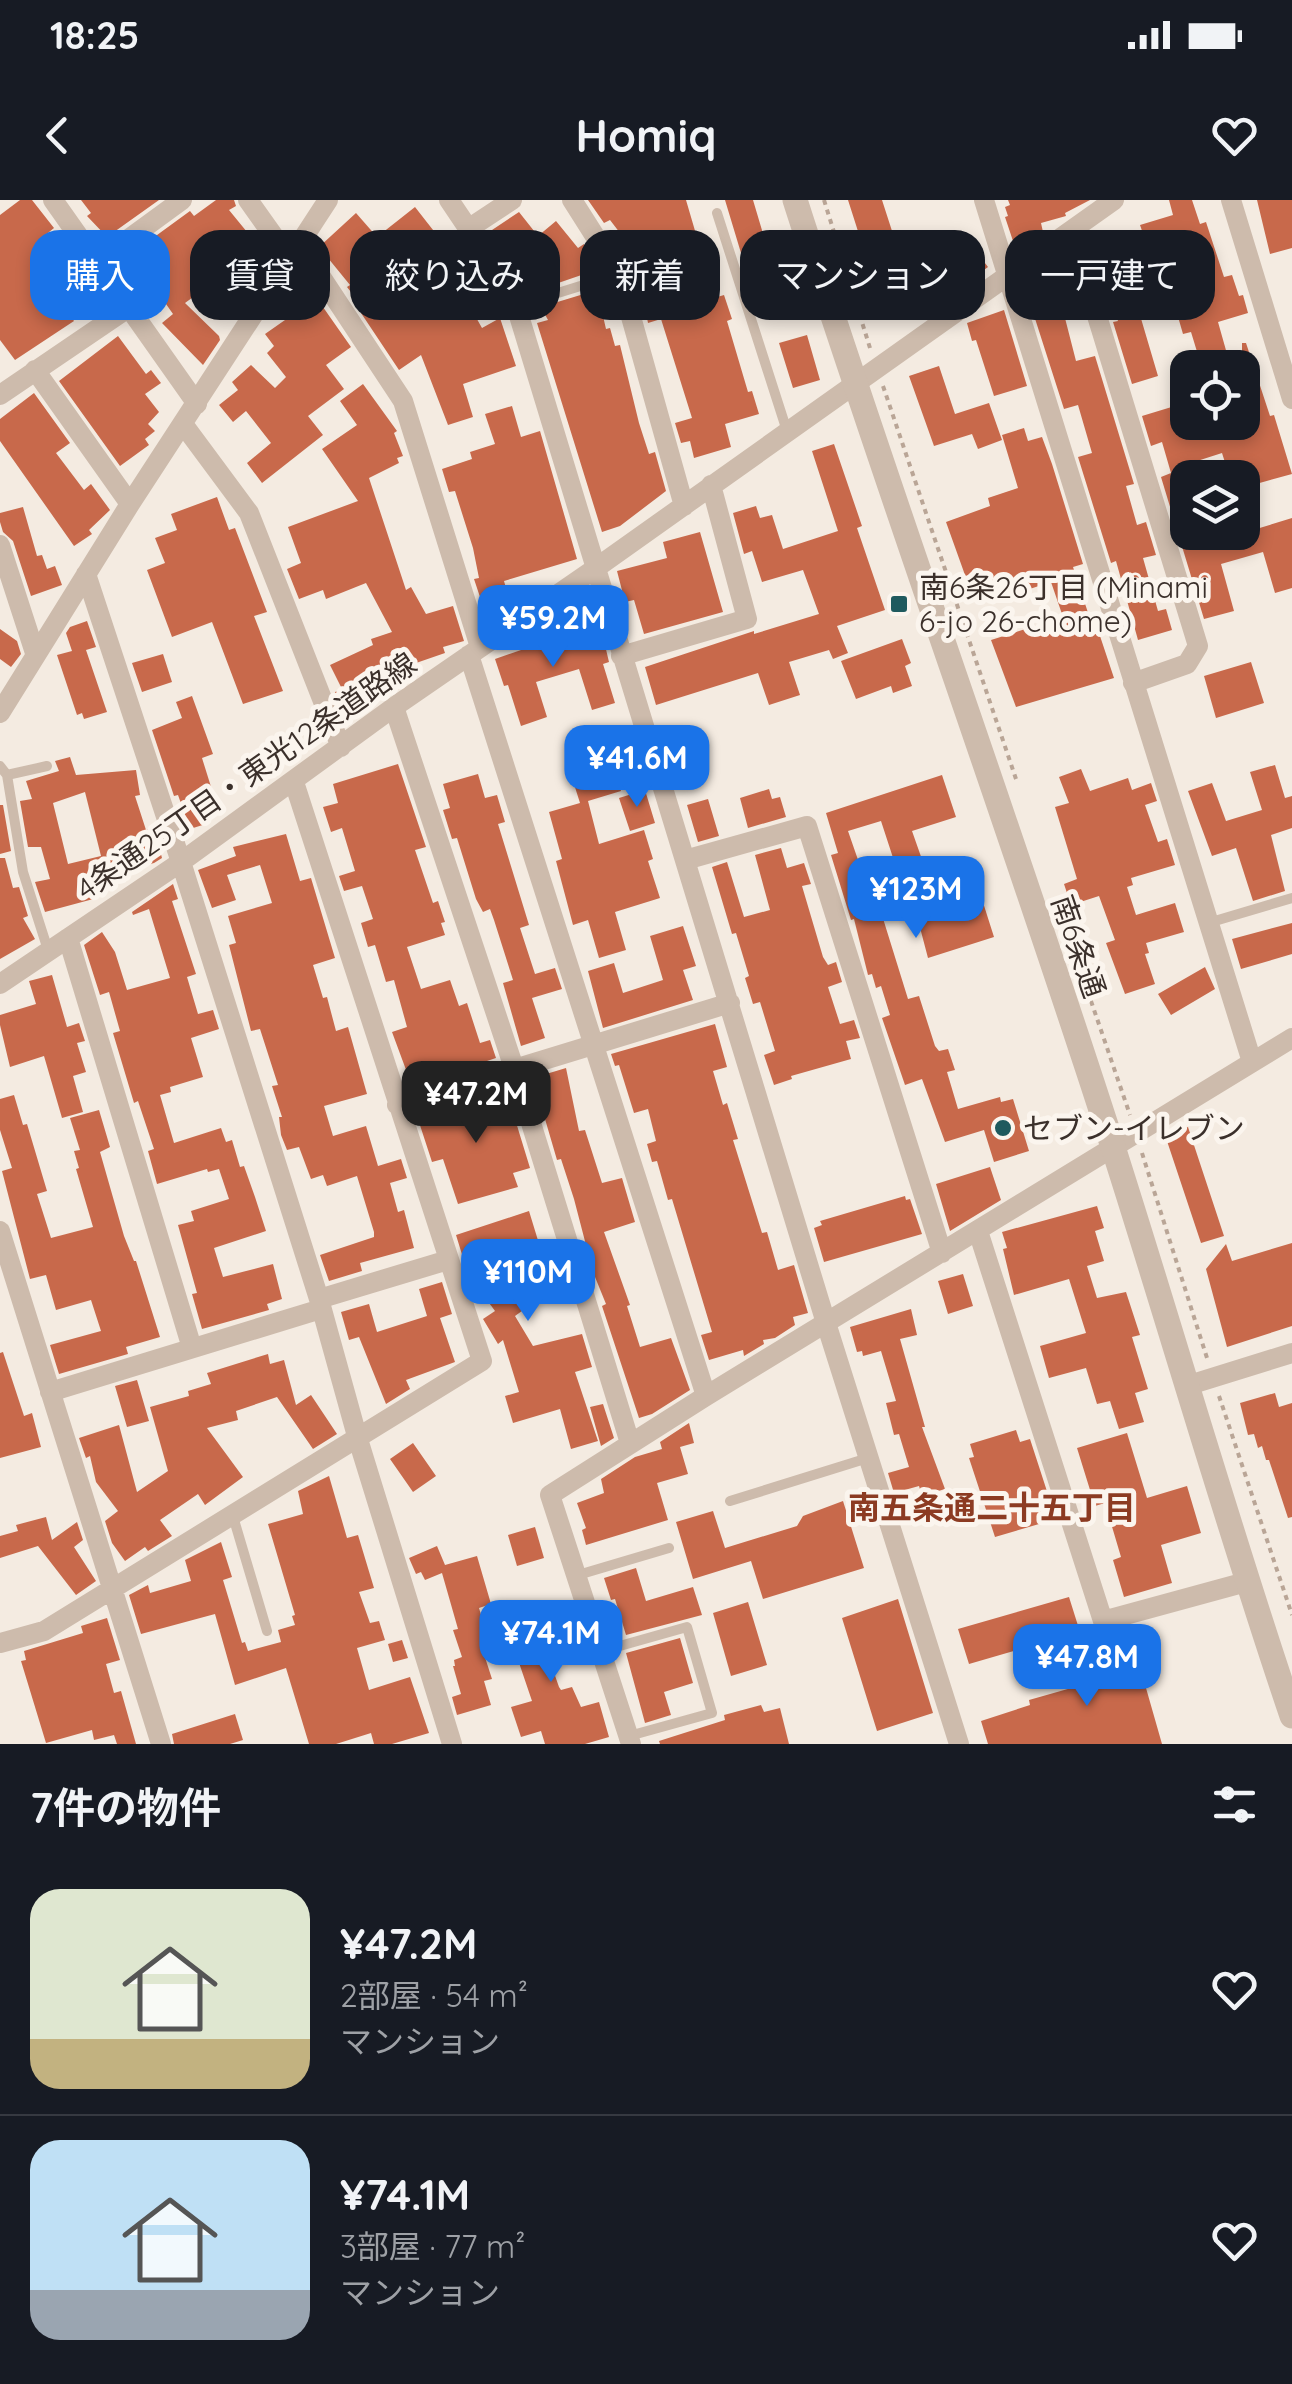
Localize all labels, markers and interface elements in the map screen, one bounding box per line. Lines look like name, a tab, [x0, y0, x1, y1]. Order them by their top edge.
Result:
text: 18:25	[50, 11, 140, 59]
text: Homiq	[576, 107, 716, 163]
icon: back	[30, 108, 85, 163]
icon: heart	[1207, 108, 1262, 163]
chip: 購入	[30, 230, 170, 320]
chip: 賃貸	[190, 230, 330, 320]
chip: 絞り込み	[350, 230, 560, 320]
chip: 新着	[580, 230, 720, 320]
chip: マンション	[740, 230, 985, 320]
chip: 一戸建て	[1005, 230, 1215, 320]
map controls	[1170, 350, 1260, 550]
button: locate	[1170, 350, 1260, 440]
button: layers	[1170, 460, 1260, 550]
place label: 南6条26丁目 (Minami 6-jo 26-chome)	[919, 568, 1208, 640]
pin: ¥59.2M	[472, 585, 634, 670]
marker: 南6条26丁目 (Minami 6-jo 26-chome)	[888, 593, 910, 615]
text: ¥59.2M	[500, 597, 606, 637]
street label: 4条通25丁目・東光12条道路線	[69, 644, 423, 908]
pin: ¥41.6M	[556, 725, 718, 810]
text: ¥41.6M	[586, 737, 688, 777]
pin: ¥123M	[846, 856, 986, 941]
text: ¥123M	[869, 868, 963, 908]
street label: 南6条通	[1044, 890, 1114, 1002]
pin: ¥47.2M	[395, 1061, 557, 1146]
text: ¥47.2M	[424, 1073, 528, 1113]
place label: セブン-イレブン	[1023, 1109, 1245, 1147]
marker: セブン-イレブン	[992, 1117, 1014, 1139]
pin: ¥110M	[458, 1239, 598, 1324]
text: ¥110M	[483, 1251, 573, 1291]
district label: 南五条通二十五丁目	[848, 1487, 1136, 1527]
pin: ¥74.1M	[470, 1600, 632, 1685]
text: ¥74.1M	[501, 1612, 601, 1652]
pin: ¥47.8M	[1006, 1624, 1168, 1709]
text: ¥47.8M	[1035, 1636, 1139, 1676]
icon: filters	[1207, 1777, 1262, 1832]
text: 7件の物件	[30, 1781, 221, 1834]
text: ¥47.2M	[340, 1917, 477, 1970]
icon: home	[110, 1929, 230, 2049]
icon: heart	[1207, 1962, 1262, 2017]
text: 2部屋 · 54 m²	[340, 1975, 528, 2015]
text: マンション	[340, 2021, 500, 2061]
text: ¥74.1M	[340, 2168, 470, 2221]
icon: home	[110, 2180, 230, 2300]
icon: heart	[1207, 2213, 1262, 2268]
text: 3部屋 · 77 m²	[340, 2226, 525, 2266]
text: マンション	[340, 2272, 500, 2312]

